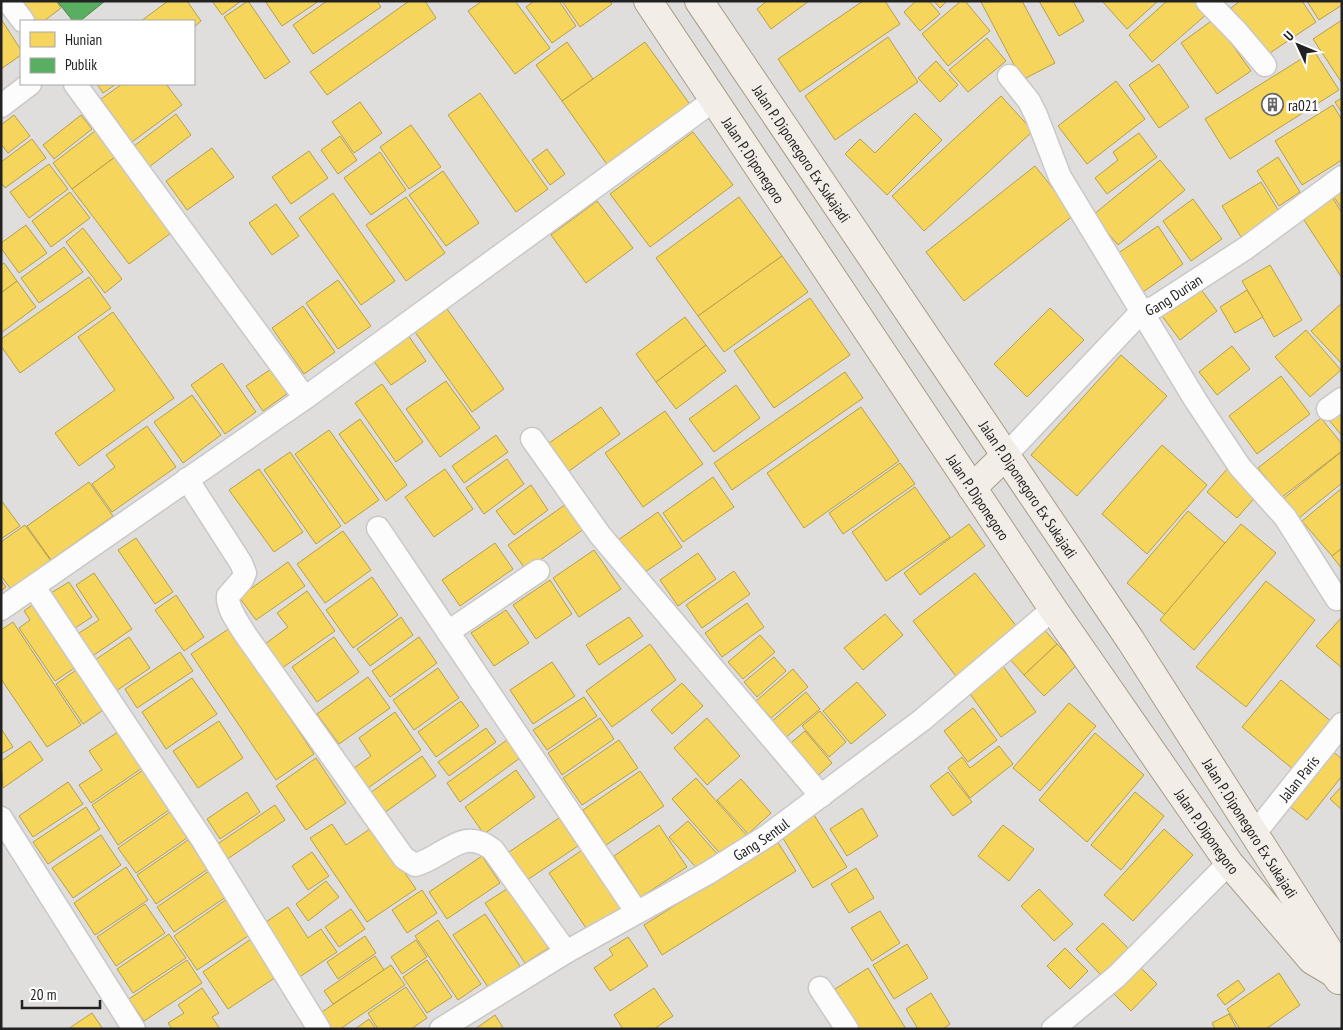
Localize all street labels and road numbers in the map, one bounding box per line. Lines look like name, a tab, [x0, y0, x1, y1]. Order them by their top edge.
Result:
street label: Jalan P. Diponegoro Ex Sukajadi	[748, 80, 854, 226]
street label: Jalan P. Diponegoro	[720, 113, 790, 207]
street label: Gang Durian	[1142, 270, 1206, 319]
street label: Jalan P. Diponegoro Ex Sukajadi	[975, 416, 1081, 562]
street label: Jalan P. Diponegoro	[944, 450, 1014, 544]
street label: Jalan Paris	[1274, 751, 1323, 806]
street label: Jalan P. Diponegoro Ex Sukajadi	[1199, 753, 1301, 901]
street label: Jalan P. Diponegoro	[1173, 785, 1245, 877]
street label: Gang Sentul	[729, 813, 793, 864]

